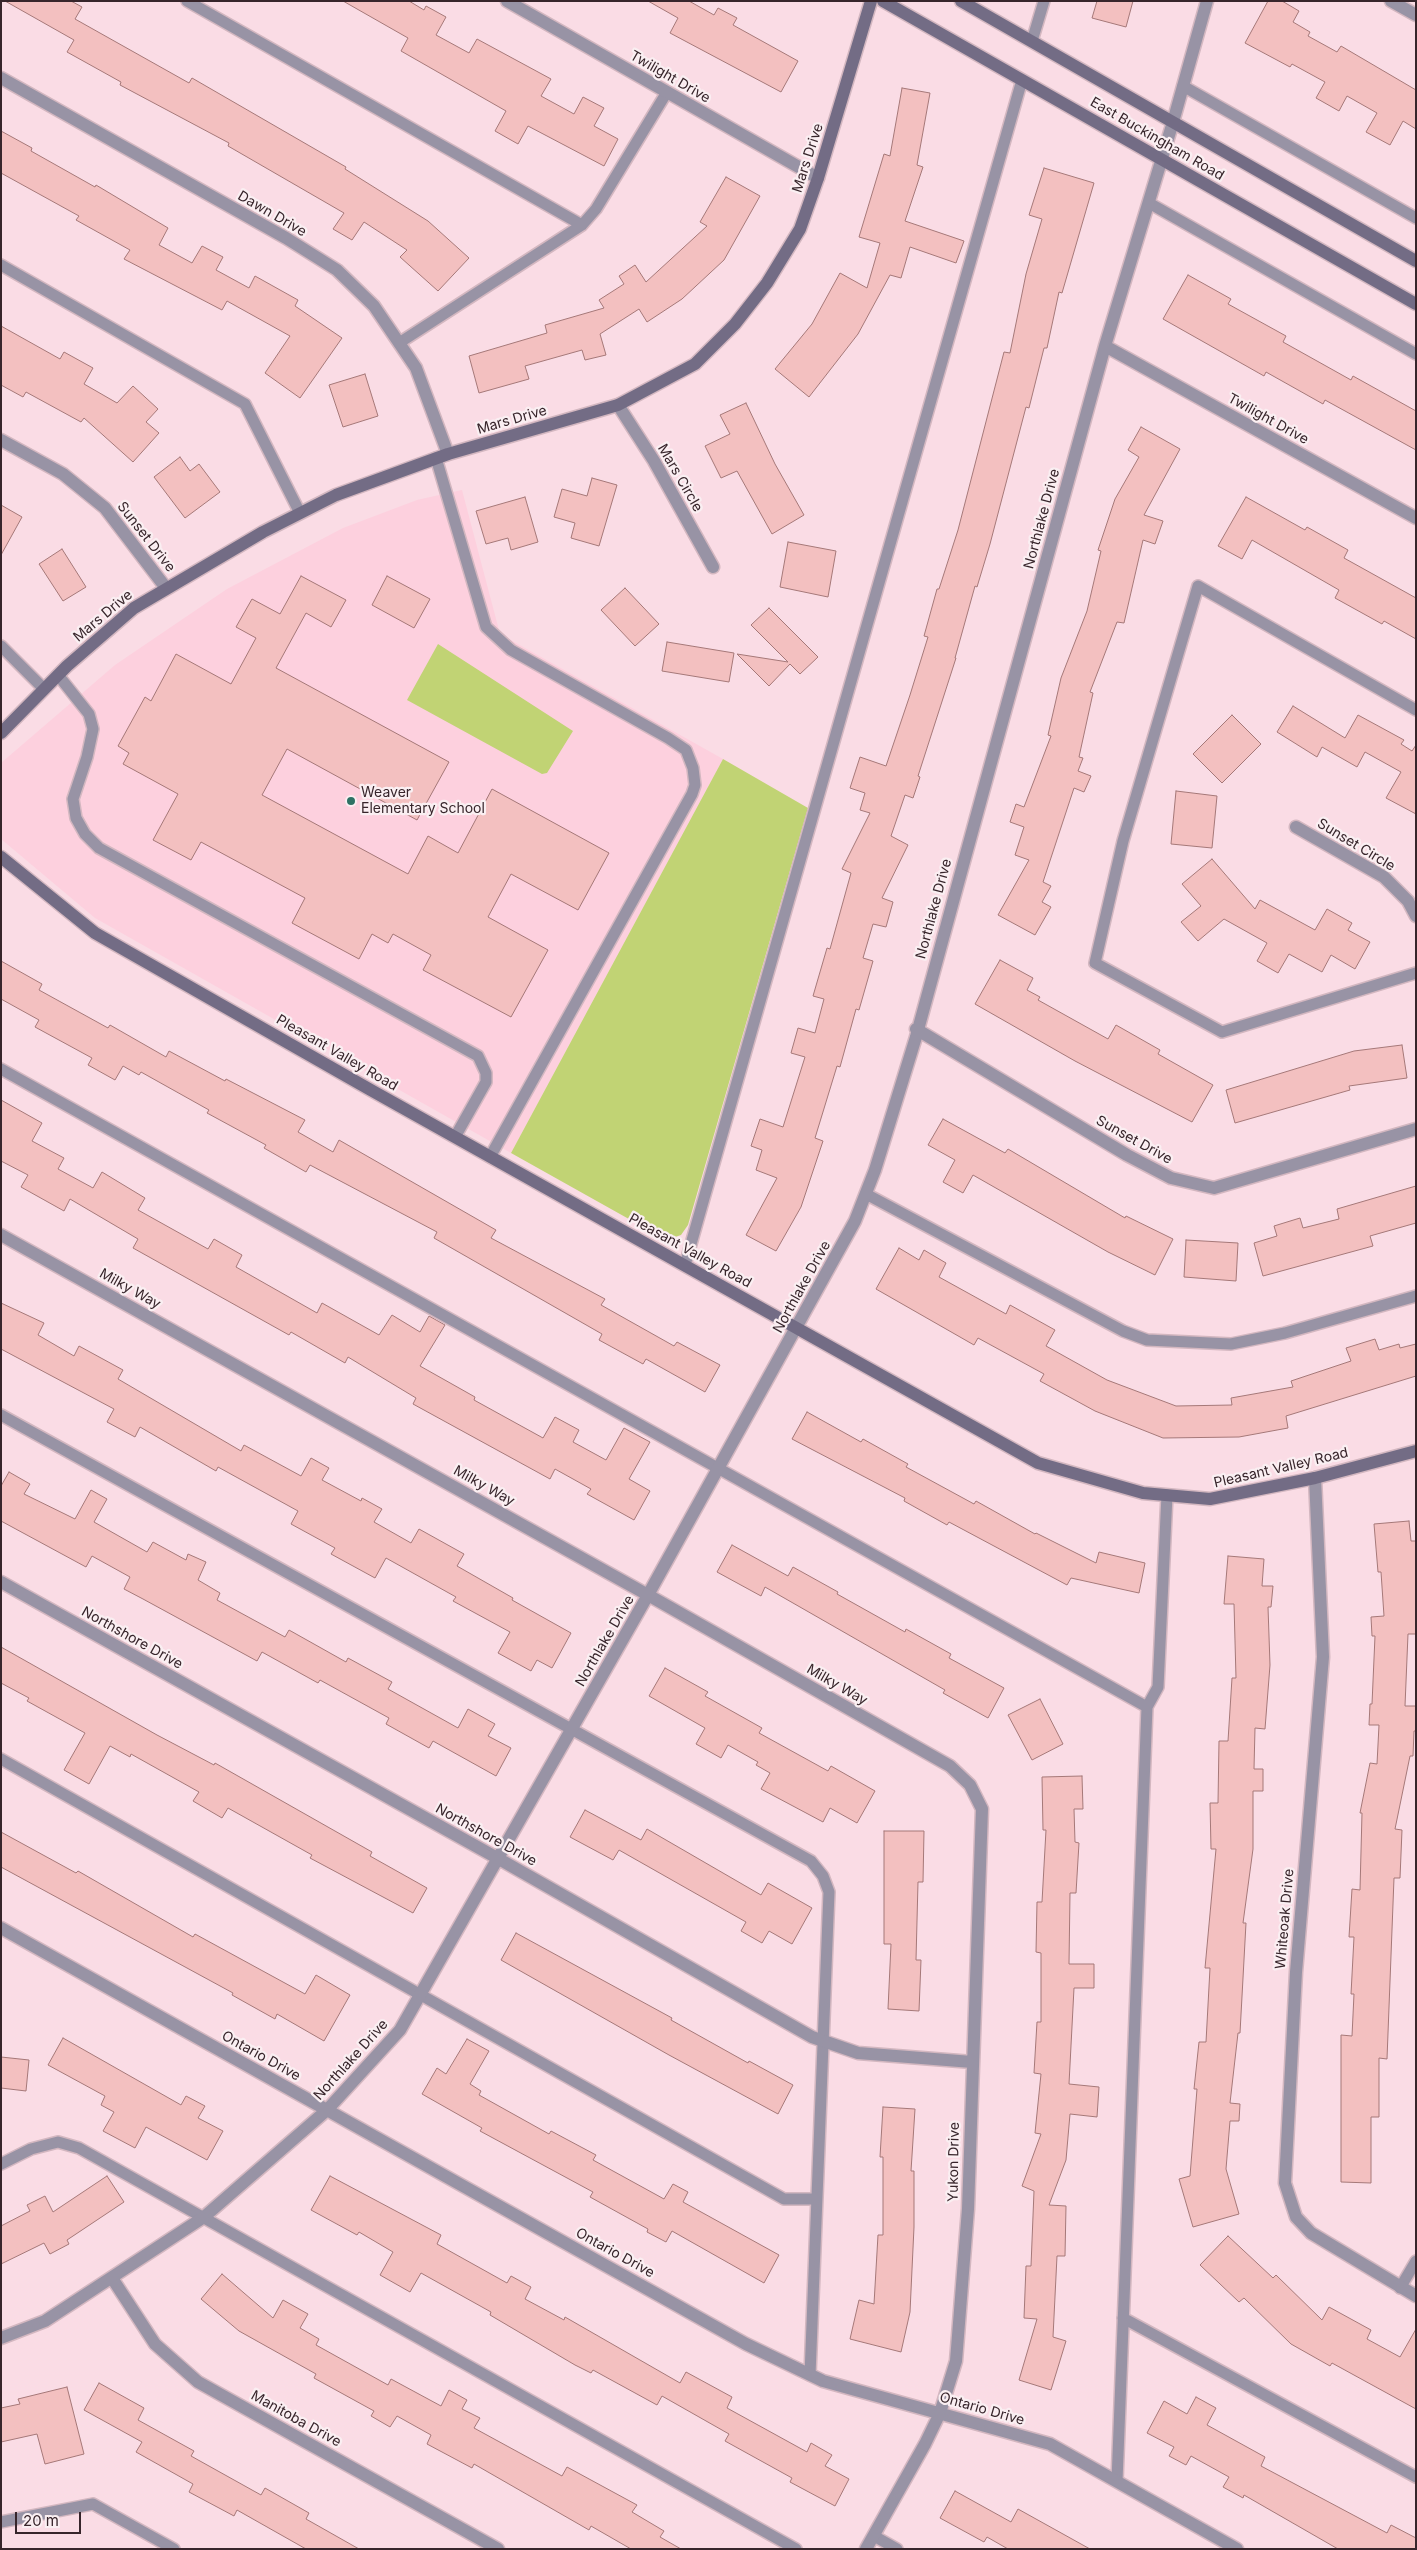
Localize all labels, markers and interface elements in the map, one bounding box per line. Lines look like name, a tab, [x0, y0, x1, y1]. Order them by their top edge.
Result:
street label: Twilight Drive	[627, 47, 713, 107]
street label: East Buckingham Road	[1087, 94, 1227, 184]
street label: Mars Drive	[789, 121, 827, 195]
street label: Dawn Drive	[235, 188, 309, 240]
street label: Twilight Drive	[1225, 390, 1311, 448]
street label: Mars Drive	[475, 402, 549, 438]
street label: Mars Circle	[654, 441, 706, 515]
street label: Northlake Drive	[1021, 467, 1063, 571]
street label: Sunset Drive	[113, 499, 179, 575]
street label: Mars Drive	[70, 586, 136, 646]
place label: Weaver Elementary School	[361, 785, 485, 818]
marker: Weaver Elementary School	[345, 795, 357, 807]
street label: Sunset Circle	[1314, 815, 1398, 875]
street label: Northlake Drive	[913, 857, 955, 961]
street label: Pleasant Valley Road	[273, 1011, 401, 1095]
street label: Sunset Drive	[1093, 1112, 1175, 1168]
street label: Pleasant Valley Road	[626, 1210, 754, 1292]
street label: Northlake Drive	[770, 1238, 834, 1336]
street label: Milky Way	[96, 1265, 164, 1313]
street label: Pleasant Valley Road	[1212, 1444, 1350, 1492]
street label: Milky Way	[450, 1462, 518, 1510]
street label: Northlake Drive	[572, 1592, 638, 1690]
street label: Northshore Drive	[78, 1603, 186, 1673]
street label: Milky Way	[804, 1661, 870, 1709]
street label: Northshore Drive	[432, 1800, 540, 1870]
street label: Whiteoak Drive	[1272, 1868, 1298, 1970]
street label: Northlake Drive	[310, 2016, 392, 2104]
street label: Ontario Drive	[219, 2027, 303, 2085]
street label: Yukon Drive	[945, 2122, 963, 2202]
street label: Ontario Drive	[573, 2224, 657, 2282]
street label: Manitoba Drive	[248, 2387, 344, 2451]
street label: Ontario Drive	[938, 2389, 1026, 2429]
scale bar	[18, 2502, 84, 2534]
text: 20 m	[23, 2511, 59, 2530]

